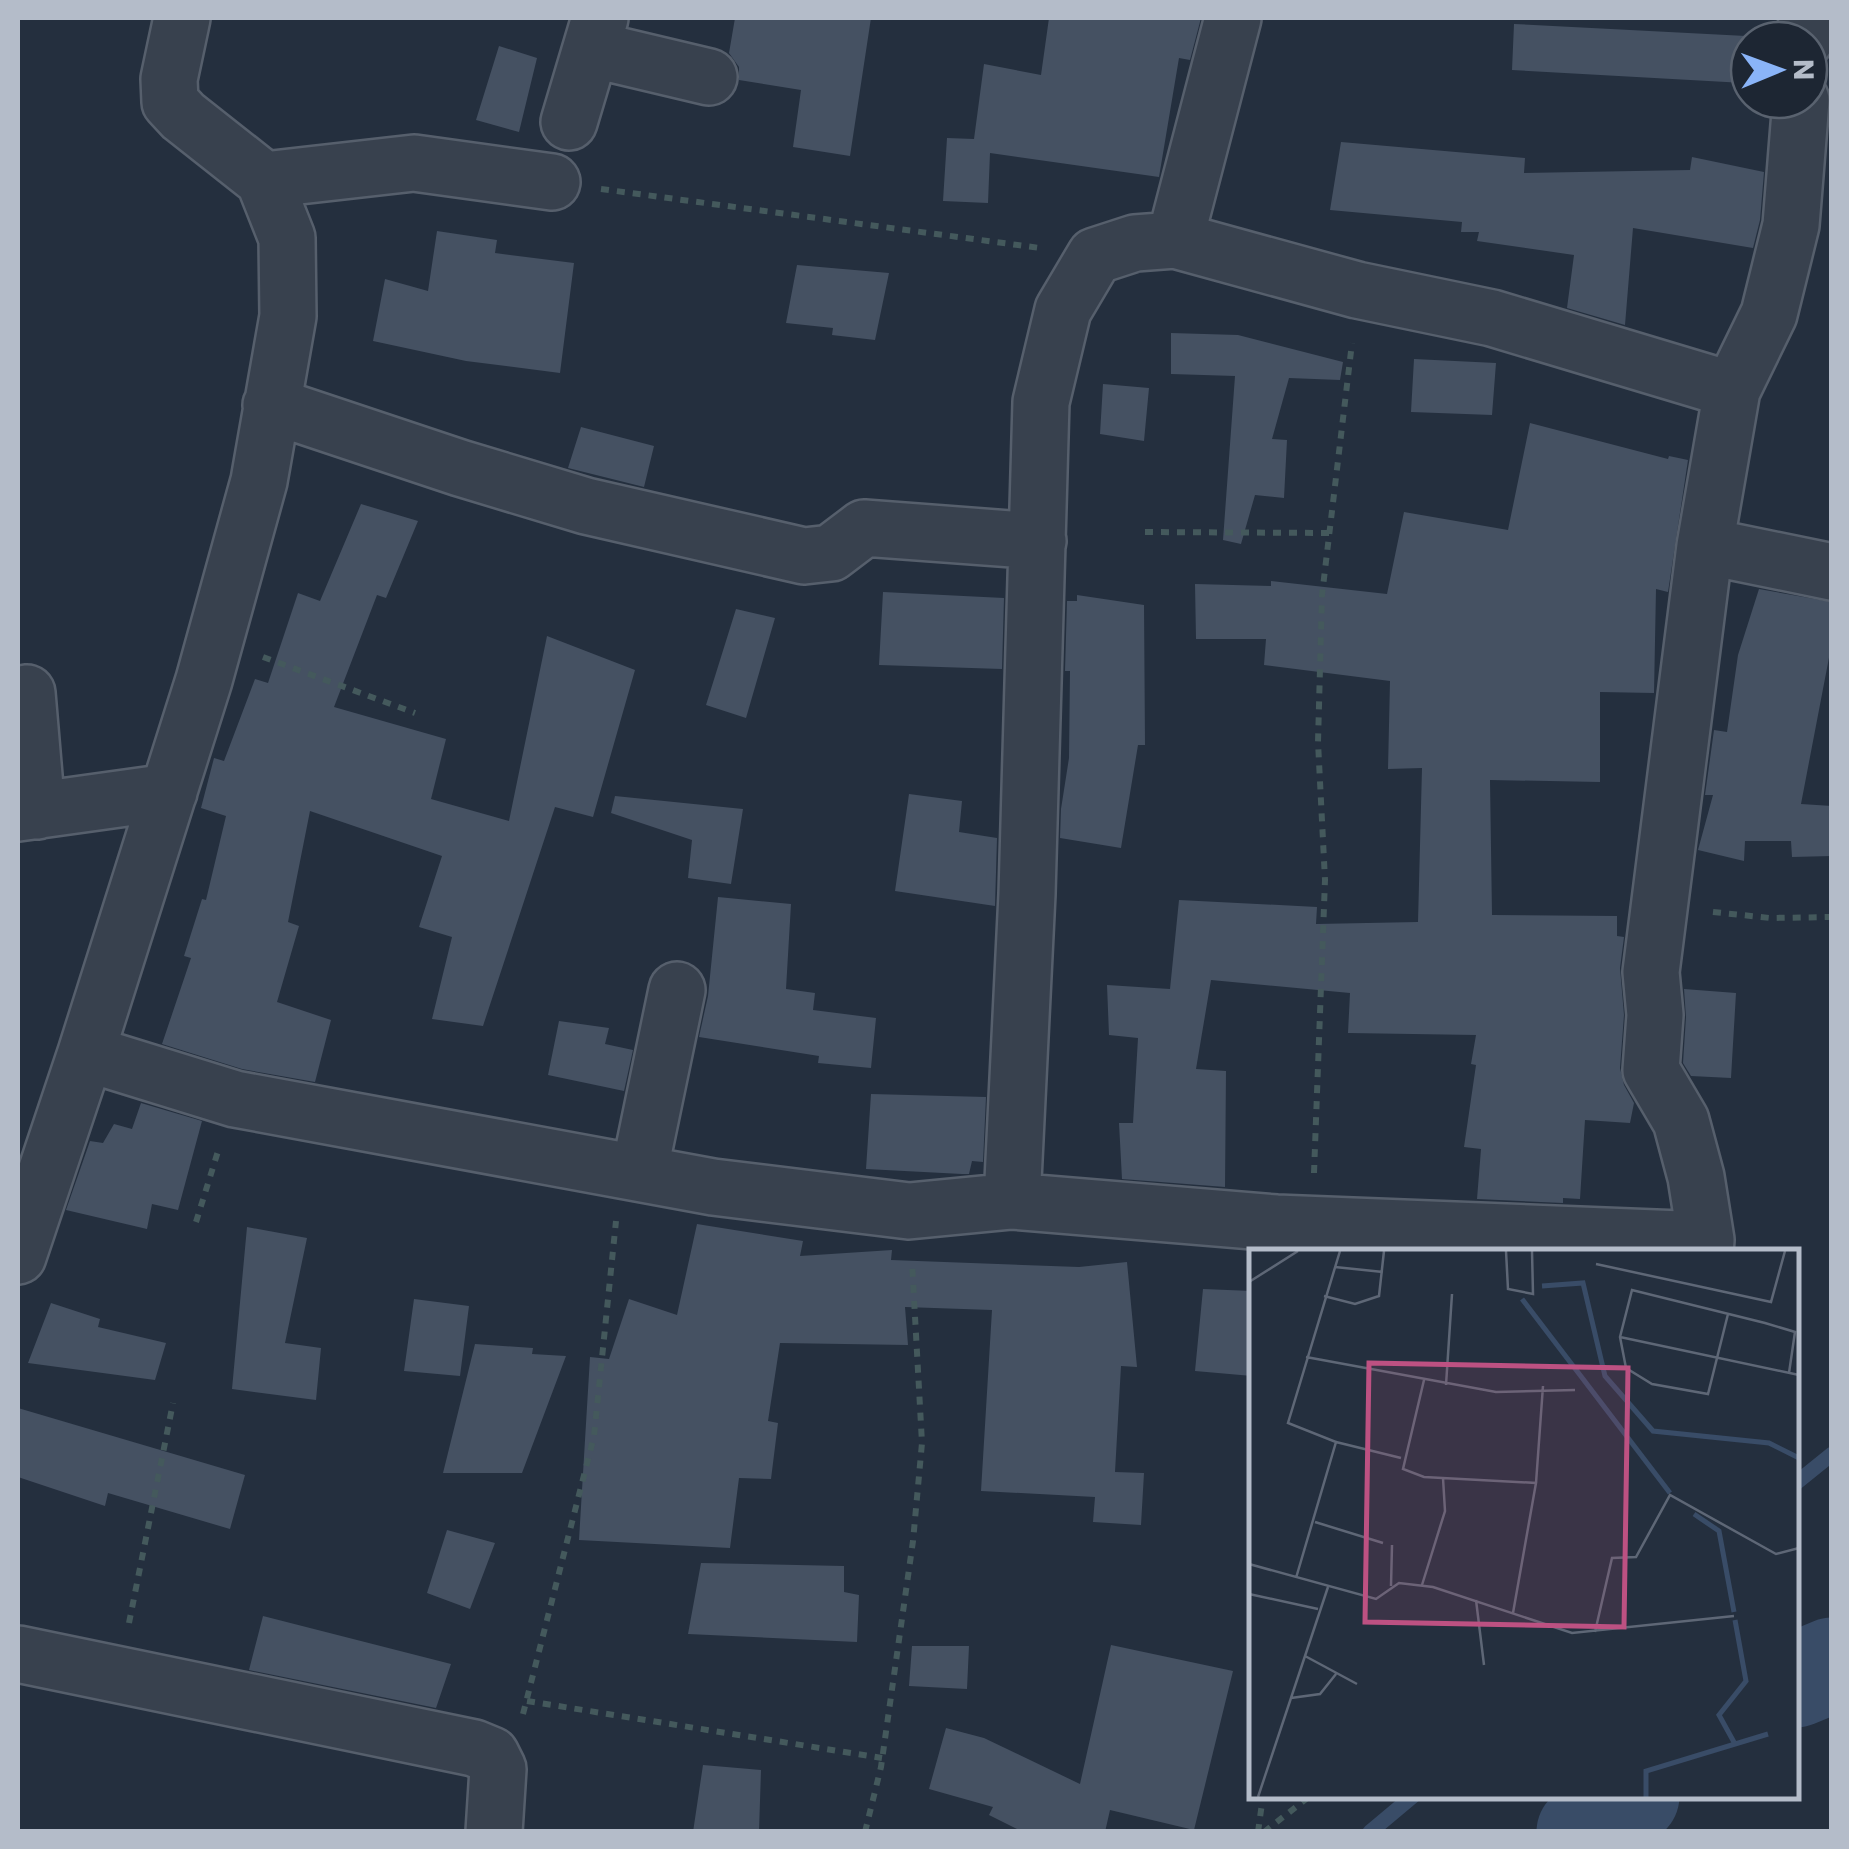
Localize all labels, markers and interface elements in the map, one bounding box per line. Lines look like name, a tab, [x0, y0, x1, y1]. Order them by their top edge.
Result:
north arrow	[1729, 20, 1829, 120]
text: N	[1784, 59, 1823, 80]
inset map	[1249, 1249, 1799, 1799]

